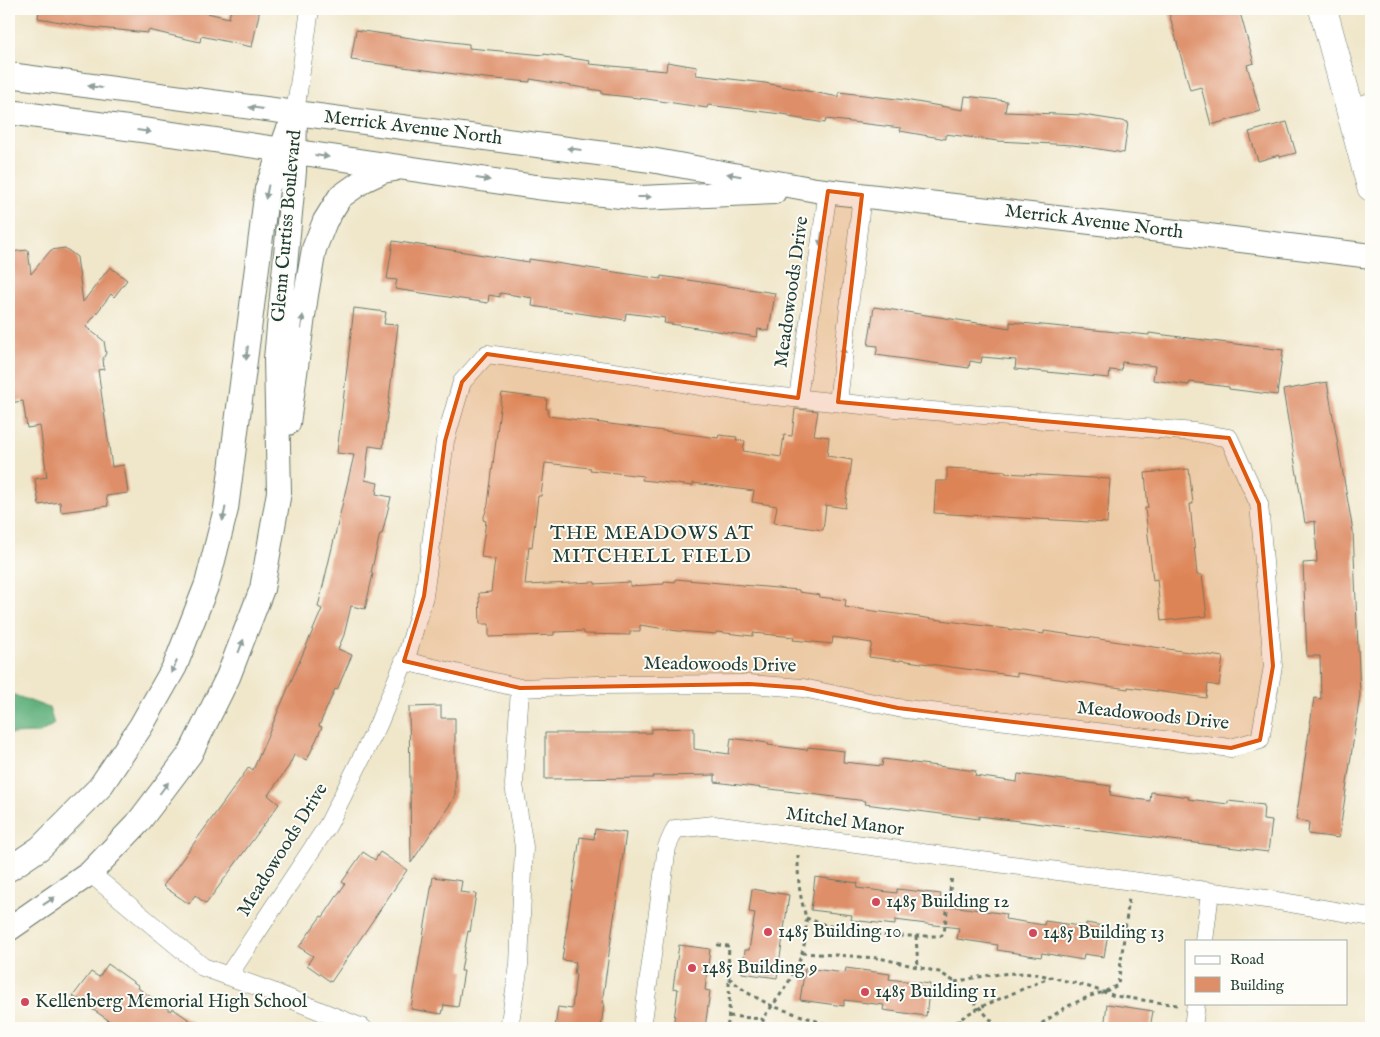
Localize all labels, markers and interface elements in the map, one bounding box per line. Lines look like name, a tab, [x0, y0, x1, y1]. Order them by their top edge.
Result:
one-way arrow	[87, 82, 103, 90]
one-way arrow	[248, 104, 264, 112]
street label: Merrick Avenue North	[322, 105, 504, 151]
one-way arrow	[136, 127, 152, 135]
street label: Glenn Curtiss Boulevard	[267, 128, 307, 323]
one-way arrow	[565, 145, 581, 153]
one-way arrow	[314, 152, 330, 160]
one-way arrow	[726, 170, 742, 178]
one-way arrow	[475, 175, 491, 183]
one-way arrow	[263, 184, 271, 200]
one-way arrow	[636, 193, 652, 201]
street label: Merrick Avenue North	[1003, 199, 1185, 245]
street label: Meadowoods Drive	[769, 214, 815, 369]
one-way arrow	[817, 232, 825, 248]
one-way arrow	[299, 314, 307, 330]
one-way arrow	[243, 345, 251, 361]
one-way arrow	[839, 346, 847, 362]
one-way arrow	[220, 506, 228, 522]
district label: THE MEADOWS AT MITCHELL FIELD	[550, 521, 754, 569]
one-way arrow	[237, 639, 245, 653]
street label: Meadowoods Drive	[643, 652, 797, 678]
one-way arrow	[169, 660, 178, 675]
street label: Meadowoods Drive	[1076, 696, 1231, 736]
street label: Meadowoods Drive	[232, 779, 334, 921]
one-way arrow	[159, 781, 169, 795]
street label: Mitchel Manor	[784, 802, 906, 842]
place label: 1485 Building 12	[886, 890, 1009, 914]
one-way arrow	[42, 896, 56, 906]
marker: 1485 Building 12	[870, 896, 882, 908]
place label: 1485 Building 10	[778, 920, 902, 944]
place label: 1485 Building 13	[1043, 921, 1164, 945]
marker: 1485 Building 10	[762, 926, 774, 938]
marker: 1485 Building 13	[1027, 927, 1039, 939]
legend	[1185, 940, 1348, 1004]
text: Road	[1230, 950, 1265, 969]
place label: 1485 Building 9	[702, 956, 818, 980]
marker: 1485 Building 9	[686, 962, 698, 974]
text: Building	[1230, 976, 1285, 995]
place label: 1485 Building 11	[875, 980, 996, 1004]
marker: 1485 Building 11	[859, 986, 871, 998]
place label: Kellenberg Memorial High School	[35, 990, 308, 1014]
marker: Kellenberg Memorial High School	[19, 996, 31, 1008]

